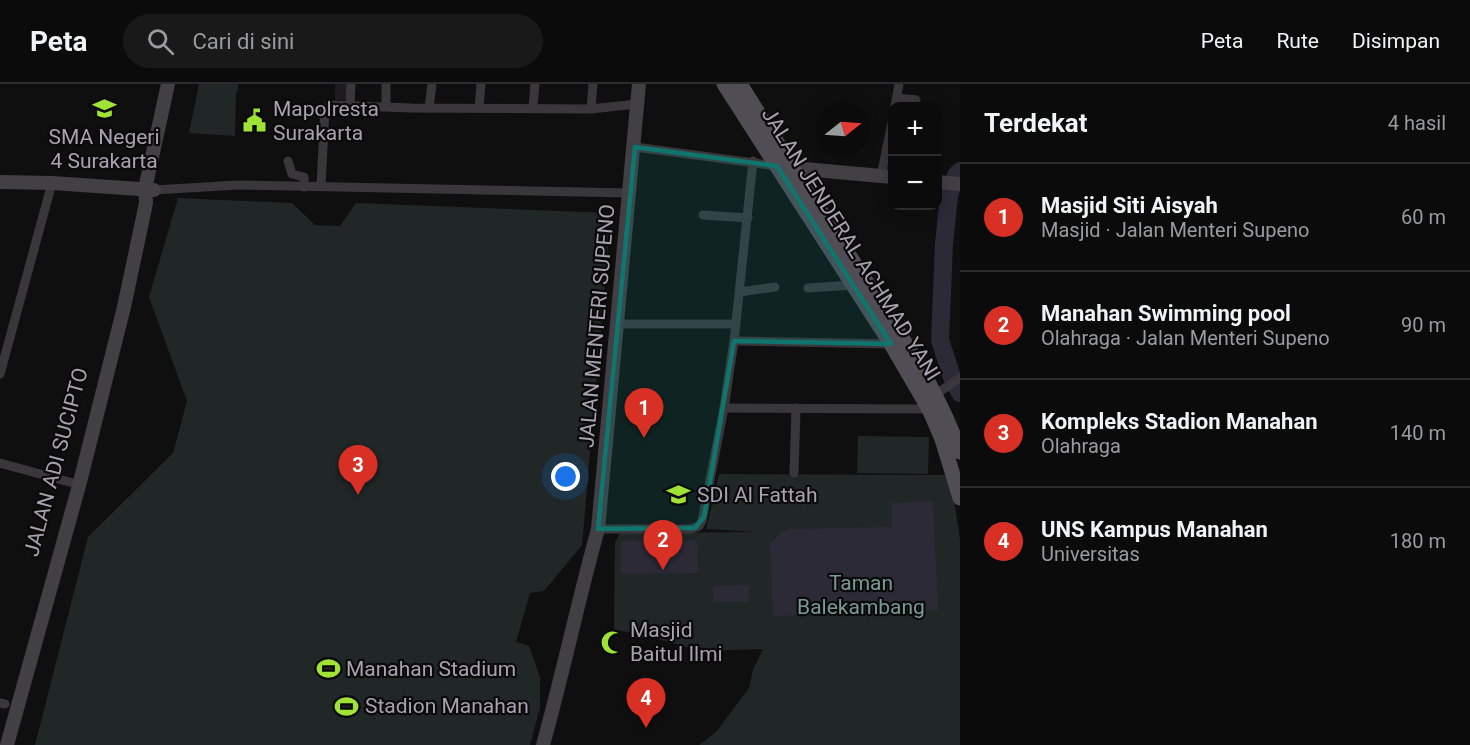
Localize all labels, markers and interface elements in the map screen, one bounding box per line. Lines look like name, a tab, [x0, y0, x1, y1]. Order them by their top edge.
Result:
search box	[123, 14, 543, 68]
text: Peta	[30, 25, 87, 58]
icon: search	[144, 25, 177, 58]
text: Cari di sini	[192, 29, 294, 54]
text: Peta	[1201, 29, 1243, 53]
text: Rute	[1276, 29, 1319, 53]
text: Disimpan	[1352, 29, 1440, 53]
school or university icon: SMA Negeri 4 Surakarta	[91, 96, 117, 122]
place label: Mapolresta Surakarta	[273, 97, 379, 145]
north arrow	[816, 102, 870, 156]
map controls	[888, 102, 942, 210]
button: +	[888, 102, 942, 156]
street label: JALAN JENDERAL ACHMAD YANI	[757, 103, 945, 385]
public building icon: Mapolresta Surakarta	[242, 108, 268, 134]
text: Terdekat	[984, 108, 1088, 138]
text: 4 hasil	[1388, 111, 1446, 135]
place label: SMA Negeri 4 Surakarta	[48, 125, 160, 173]
button: −	[888, 156, 942, 210]
text: Masjid Siti Aisyah	[1041, 193, 1218, 218]
street label: JALAN MENTERI SUPENO	[574, 203, 620, 449]
text: 1	[998, 205, 1009, 229]
text: 60 m	[1401, 205, 1446, 229]
text: Masjid · Jalan Menteri Supeno	[1041, 218, 1309, 242]
text: Manahan Swimming pool	[1041, 301, 1291, 326]
text: 2	[998, 313, 1009, 337]
text: 90 m	[1401, 313, 1446, 337]
text: Olahraga · Jalan Menteri Supeno	[1041, 326, 1330, 350]
street label: JALAN ADI SUCIPTO	[19, 365, 93, 559]
pin: 1	[624, 388, 664, 438]
text: Kompleks Stadion Manahan	[1041, 409, 1318, 434]
text: 3	[998, 421, 1009, 445]
text: 140 m	[1390, 421, 1446, 445]
text: Olahraga	[1041, 434, 1121, 458]
pin: 3	[338, 446, 378, 495]
your location	[551, 462, 580, 491]
school or university icon: SDI Al Fattah	[666, 482, 692, 508]
place label: SDI Al Fattah	[697, 483, 818, 507]
text: UNS Kampus Manahan	[1041, 517, 1268, 542]
pin: 2	[644, 520, 682, 570]
text: 4	[998, 529, 1009, 553]
text: 180 m	[1390, 529, 1446, 553]
text: Universitas	[1041, 542, 1140, 566]
park label: Taman Balekambang	[797, 571, 925, 619]
place label: Masjid Baitul Ilmi	[630, 618, 723, 666]
mosque icon: Masjid Baitul Ilmi	[599, 629, 625, 655]
sports icon: Manahan Stadium	[315, 656, 341, 682]
place label: Manahan Stadium	[346, 657, 516, 681]
pin: 4	[626, 678, 666, 728]
sports icon: Stadion Manahan	[334, 693, 360, 719]
place label: Stadion Manahan	[365, 694, 529, 718]

